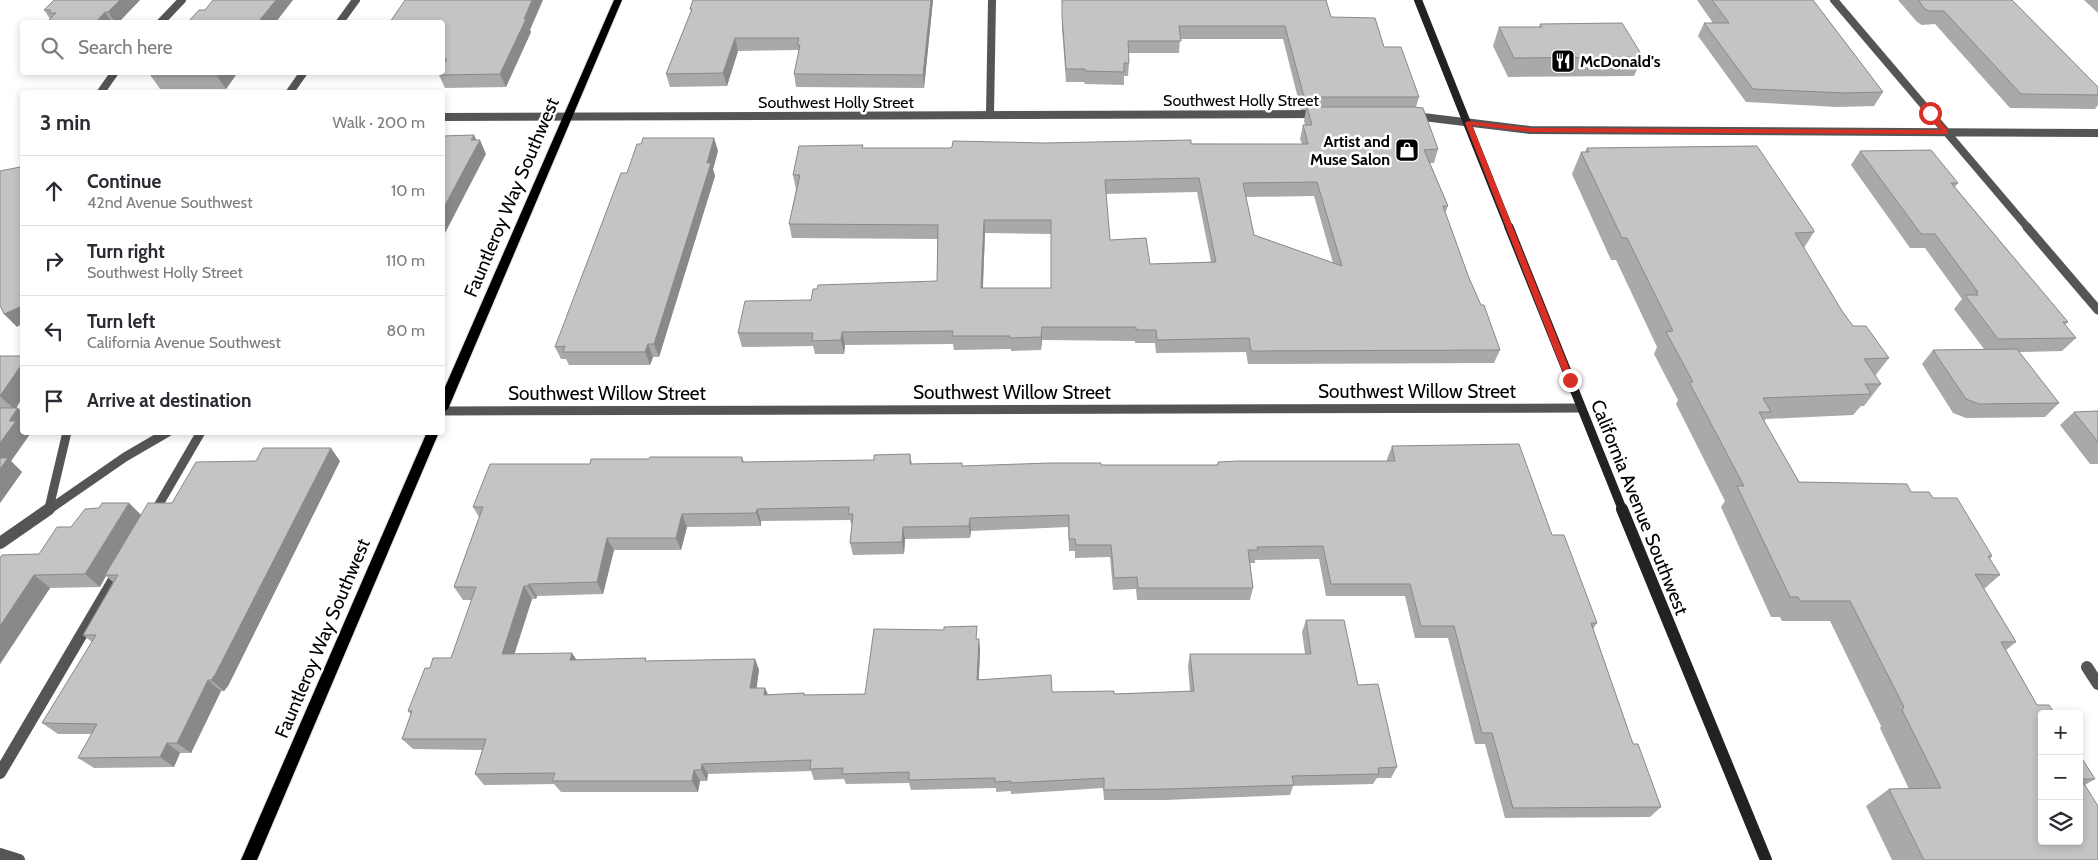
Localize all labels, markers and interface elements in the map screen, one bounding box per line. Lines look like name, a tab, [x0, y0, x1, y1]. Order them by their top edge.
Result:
search box	[20, 20, 445, 75]
icon: search	[38, 34, 66, 62]
text: Search here	[78, 36, 172, 59]
restaurant icon: McDonald's	[1550, 48, 1576, 74]
place label: McDonald's	[1580, 52, 1661, 71]
street label: Southwest Holly Street	[1163, 91, 1320, 110]
street label: Southwest Holly Street	[758, 93, 915, 112]
street label: Fauntleroy Way Southwest	[459, 94, 564, 300]
route start	[1919, 102, 1942, 125]
text: 3 min	[40, 110, 91, 135]
text: Walk · 200 m	[333, 113, 425, 132]
place label: Artist and Muse Salon	[1310, 132, 1390, 169]
shop icon: Artist and Muse Salon	[1394, 137, 1420, 163]
text: Continue	[87, 170, 161, 193]
icon: ahead	[40, 177, 68, 205]
text: 10 m	[391, 181, 425, 200]
text: 42nd Avenue Southwest	[87, 193, 253, 212]
text: Turn right	[87, 240, 165, 263]
icon: right	[40, 247, 68, 275]
text: 110 m	[386, 251, 425, 270]
text: Southwest Holly Street	[87, 263, 243, 282]
text: Turn left	[87, 310, 155, 333]
icon: left	[40, 317, 68, 345]
text: 80 m	[387, 321, 425, 340]
text: California Avenue Southwest	[87, 333, 281, 352]
route end	[1559, 369, 1582, 392]
street label: Southwest Willow Street	[1318, 380, 1517, 403]
street label: Southwest Willow Street	[913, 381, 1112, 404]
street label: Southwest Willow Street	[508, 382, 707, 405]
icon: arrive	[40, 387, 68, 415]
text: Arrive at destination	[87, 389, 251, 412]
street label: California Avenue Southwest	[1586, 396, 1694, 619]
street label: Fauntleroy Way Southwest	[270, 535, 375, 741]
map controls	[2038, 710, 2083, 845]
button: +	[2038, 710, 2083, 755]
button: −	[2038, 755, 2083, 800]
button: layers	[2038, 800, 2083, 845]

